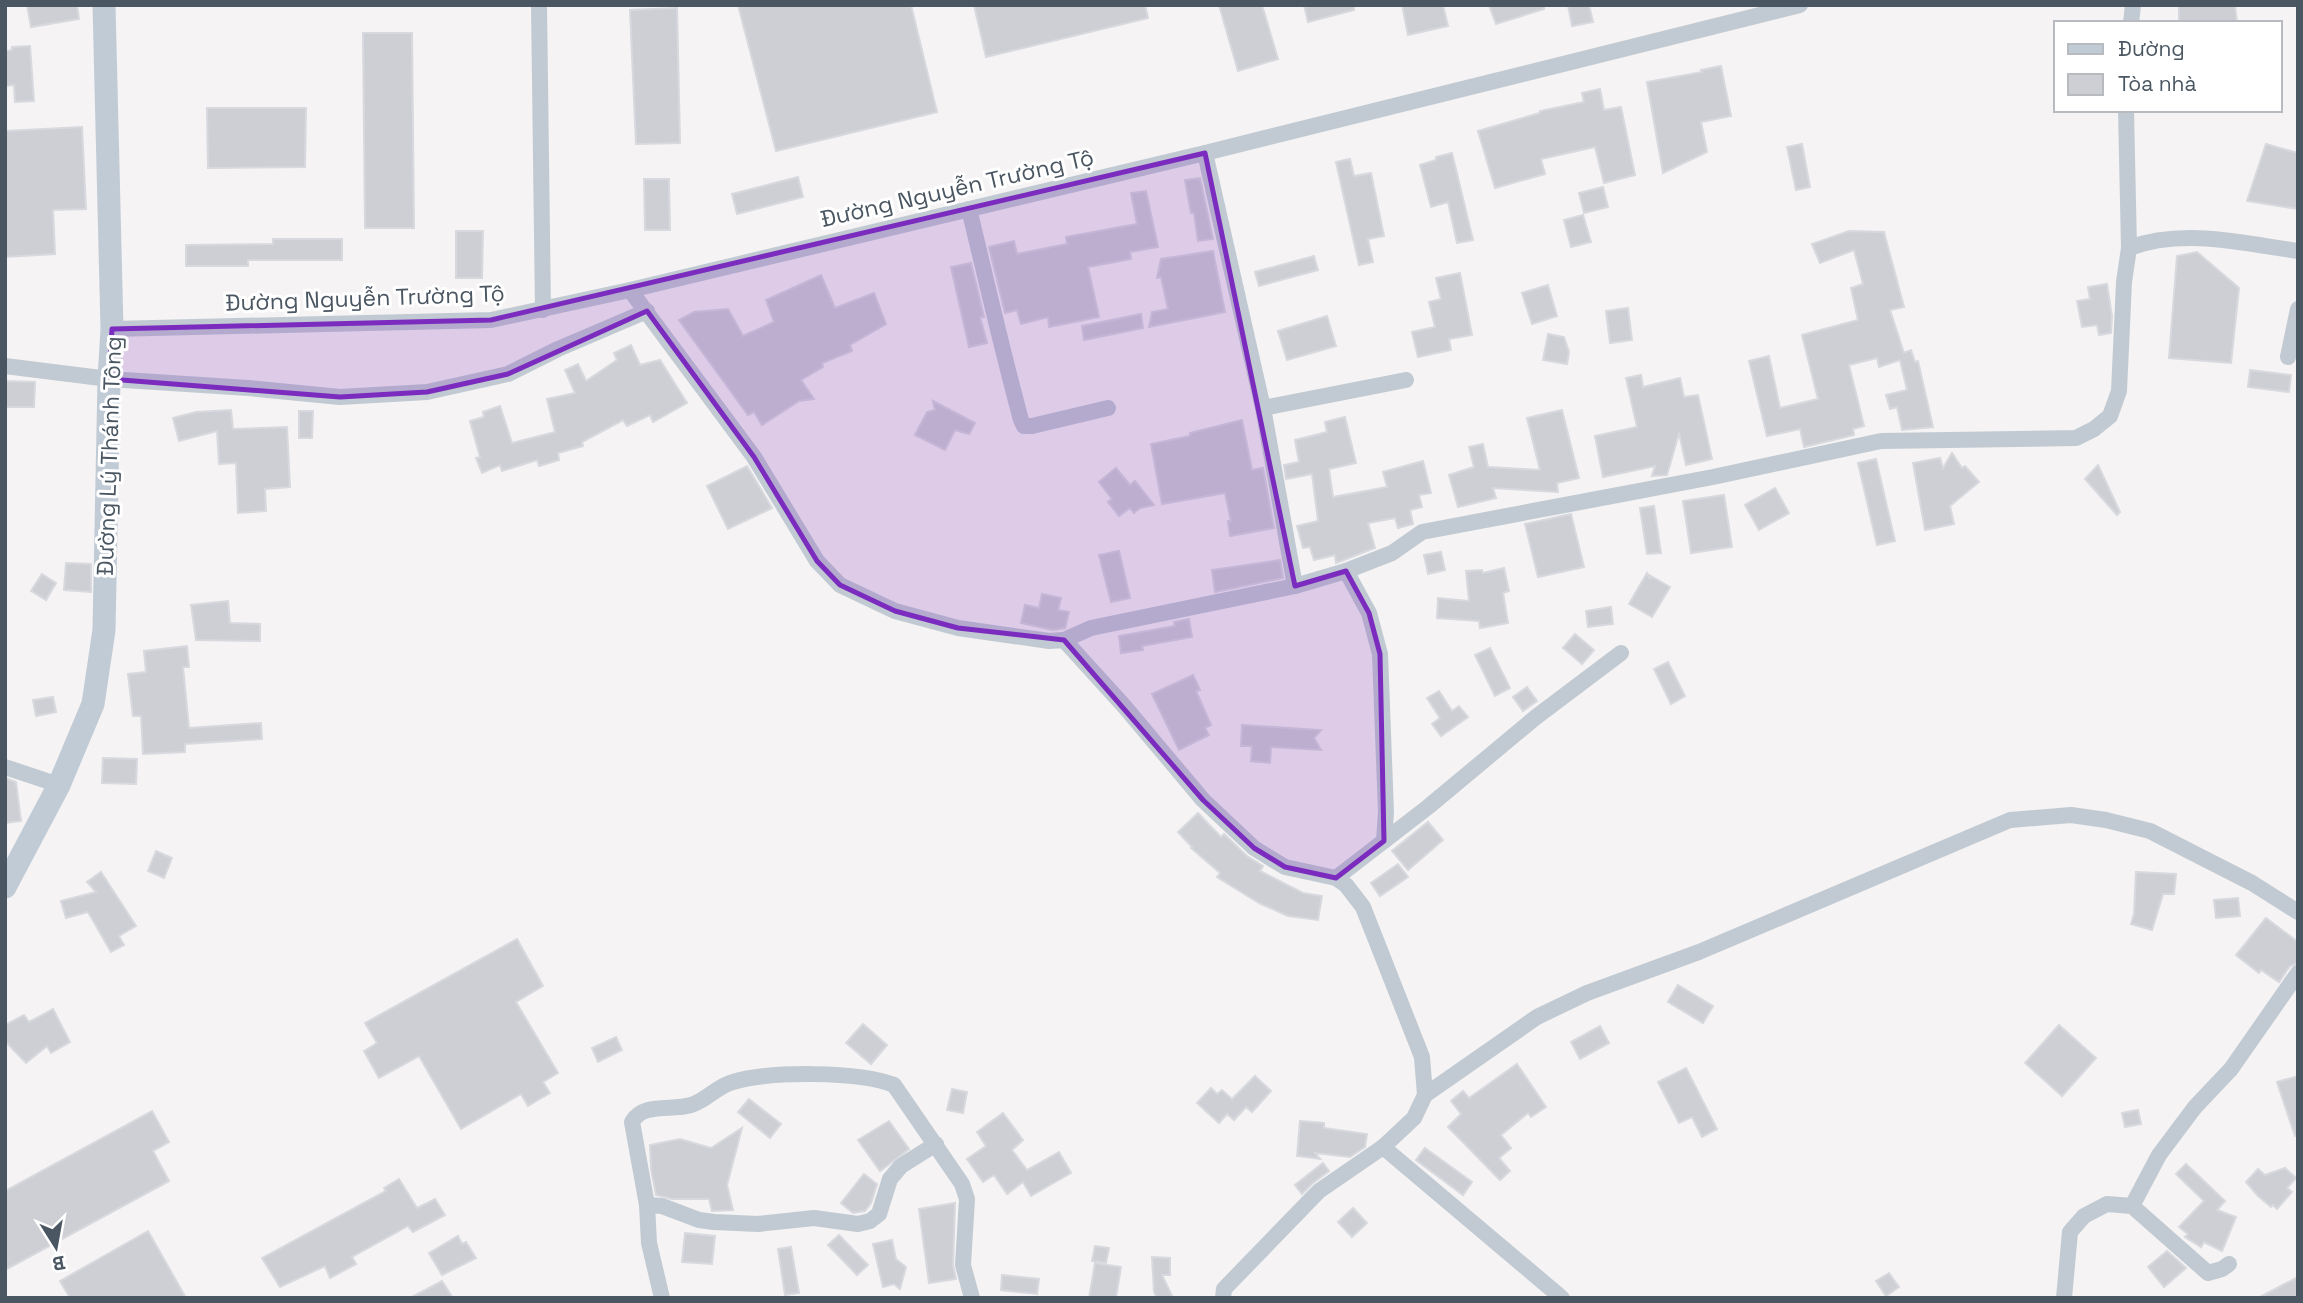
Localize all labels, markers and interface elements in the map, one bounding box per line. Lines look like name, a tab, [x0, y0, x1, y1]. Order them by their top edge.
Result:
legend	[2054, 21, 2282, 112]
text: Đường	[2118, 35, 2185, 62]
text: Tòa nhà	[2118, 70, 2197, 97]
street label: Đường Nguyễn Trường Tộ	[817, 142, 1097, 234]
street label: Đường Nguyễn Trường Tộ	[225, 278, 505, 318]
street label: Đường Lý Thánh Tông	[90, 336, 128, 576]
north arrow	[21, 1212, 91, 1282]
text: B	[51, 1250, 68, 1277]

